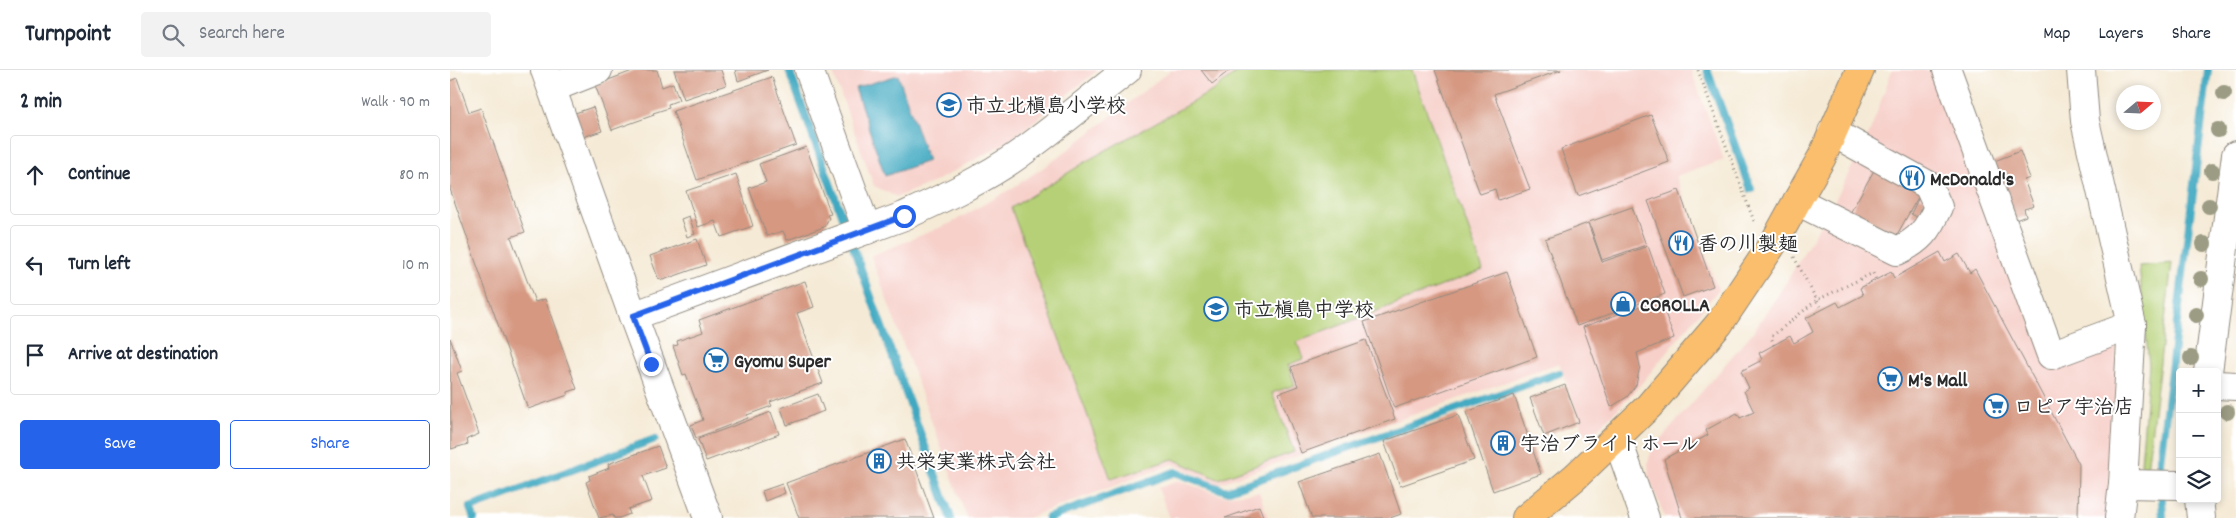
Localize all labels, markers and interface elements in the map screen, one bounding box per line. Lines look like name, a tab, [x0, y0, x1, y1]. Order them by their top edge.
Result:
search box	[141, 12, 491, 57]
text: Turnpoint	[25, 18, 111, 52]
icon: search	[159, 21, 187, 49]
text: Search here	[199, 21, 285, 48]
text: Map	[2043, 22, 2070, 47]
text: Layers	[2098, 22, 2144, 47]
text: Share	[2172, 22, 2211, 47]
north arrow	[2116, 85, 2161, 130]
text: 2 min	[20, 88, 62, 118]
text: Walk · 90 m	[361, 91, 430, 114]
school or university icon: 市立北槇島小学校	[936, 92, 962, 118]
place label: 市立北槇島小学校	[966, 94, 1126, 122]
icon: ahead	[21, 161, 49, 189]
text: Continue	[68, 162, 130, 189]
text: 80 m	[399, 164, 429, 187]
restaurant icon: McDonald's	[1899, 165, 1925, 191]
place label: McDonald's	[1930, 167, 2014, 195]
route start	[893, 205, 916, 228]
restaurant icon: 香の川製麺	[1668, 230, 1694, 256]
place label: 香の川製麺	[1698, 232, 1798, 260]
icon: left	[21, 251, 49, 279]
text: Turn left	[68, 252, 131, 279]
text: 10 m	[402, 254, 429, 277]
shop icon: COROLLA	[1610, 291, 1636, 317]
place label: COROLLA	[1640, 293, 1710, 321]
school or university icon: 市立槇島中学校	[1203, 296, 1229, 322]
place label: 市立槇島中学校	[1234, 298, 1374, 326]
icon: arrive	[21, 341, 49, 369]
text: Arrive at destination	[68, 342, 218, 369]
supermarket icon: Gyomu Super	[703, 347, 729, 373]
place label: Gyomu Super	[734, 349, 831, 377]
route end	[640, 353, 663, 376]
supermarket icon: M's Mall	[1877, 366, 1903, 392]
place label: M's Mall	[1908, 368, 1968, 396]
map controls	[2176, 368, 2221, 503]
button: +	[2176, 368, 2221, 413]
supermarket icon: ロピア宇治店	[1983, 393, 2009, 419]
place label: ロピア宇治店	[2014, 395, 2134, 423]
button: −	[2176, 413, 2221, 458]
button: Save	[20, 420, 220, 469]
button: Share	[230, 420, 430, 469]
building icon: 宇治ブライトホール	[1490, 430, 1516, 456]
place label: 宇治ブライトホール	[1520, 432, 1700, 460]
building icon: 共栄実業株式会社	[866, 448, 892, 474]
place label: 共栄実業株式会社	[896, 450, 1056, 478]
button: layers	[2176, 458, 2221, 503]

